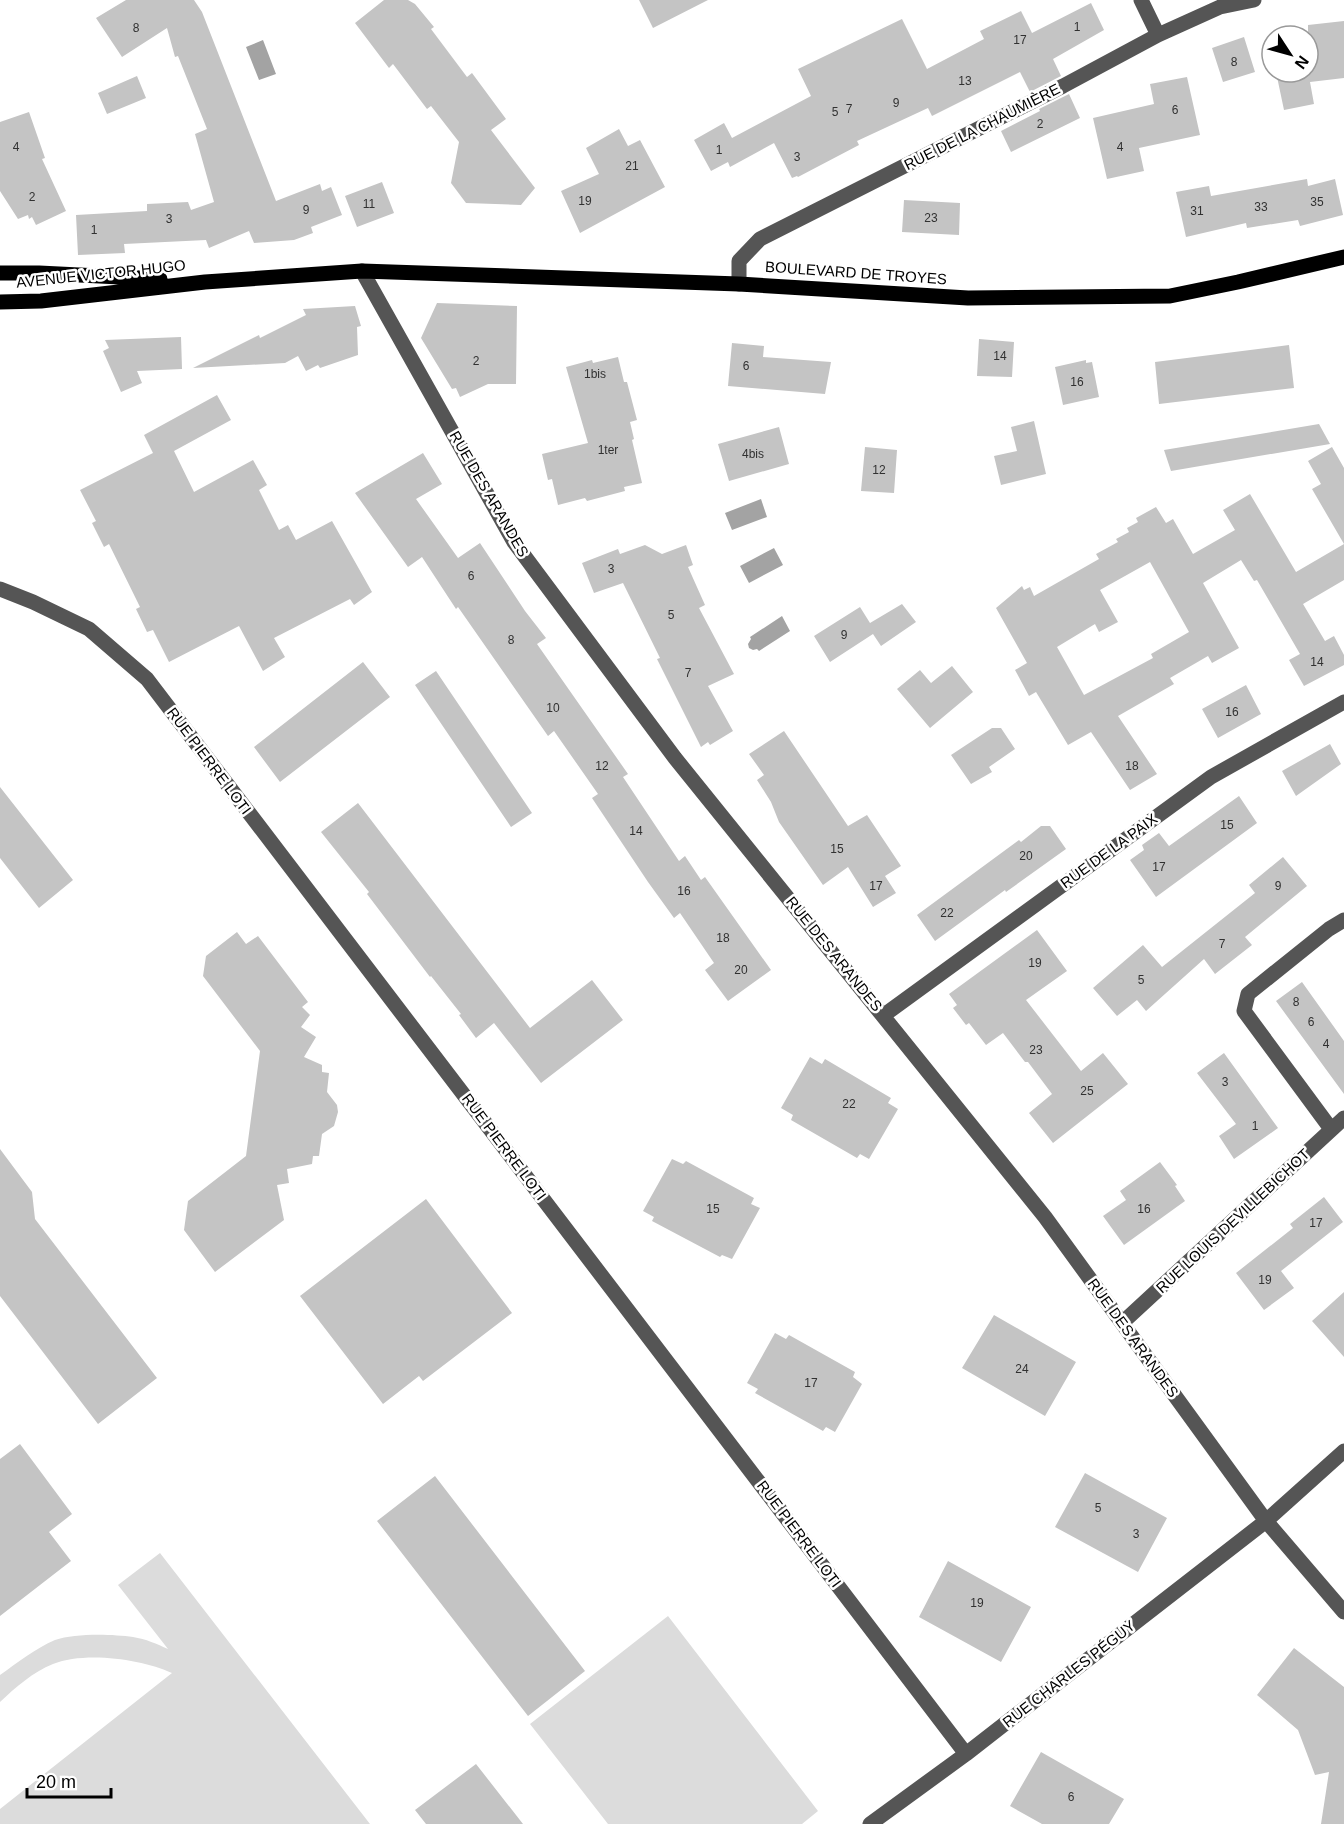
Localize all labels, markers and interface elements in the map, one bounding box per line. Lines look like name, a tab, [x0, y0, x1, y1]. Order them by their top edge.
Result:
house number: 1	[1074, 20, 1081, 34]
house number: 8	[133, 21, 140, 35]
north arrow	[1260, 24, 1320, 84]
house number: 17	[1013, 33, 1027, 47]
text: N	[1291, 53, 1312, 72]
house number: 8	[1231, 55, 1238, 69]
house number: 13	[958, 74, 972, 88]
street label: RUE DE LA CHAUMIÈRE	[901, 80, 1063, 173]
house number: 9	[893, 96, 900, 110]
house number: 7	[846, 102, 853, 116]
house number: 6	[1172, 103, 1179, 117]
house number: 5	[832, 105, 839, 119]
house number: 2	[1037, 117, 1044, 131]
house number: 4	[13, 140, 20, 154]
house number: 4	[1117, 140, 1124, 154]
house number: 1	[716, 143, 723, 157]
house number: 3	[794, 150, 801, 164]
house number: 21	[625, 159, 639, 173]
house number: 2	[29, 190, 36, 204]
house number: 19	[578, 194, 592, 208]
house number: 35	[1310, 195, 1324, 209]
house number: 11	[363, 197, 376, 211]
house number: 33	[1254, 200, 1268, 214]
house number: 9	[303, 203, 310, 217]
house number: 31	[1190, 204, 1204, 218]
house number: 23	[924, 211, 938, 225]
house number: 3	[166, 212, 173, 226]
house number: 1	[91, 223, 98, 237]
street label: AVENUE VICTOR HUGO	[15, 256, 187, 291]
street label: BOULEVARD DE TROYES	[765, 258, 947, 287]
house number: 14	[993, 349, 1007, 363]
house number: 2	[473, 354, 480, 368]
house number: 6	[743, 359, 750, 373]
house number: 1bis	[584, 367, 606, 381]
house number: 16	[1070, 375, 1084, 389]
street label: RUE DES ARANDES	[446, 428, 532, 560]
house number: 1ter	[598, 443, 618, 457]
house number: 4bis	[742, 447, 764, 461]
house number: 12	[872, 463, 886, 477]
house number: 3	[608, 562, 615, 576]
house number: 6	[468, 569, 475, 583]
house number: 5	[668, 608, 675, 622]
house number: 9	[841, 628, 848, 642]
house number: 8	[508, 633, 515, 647]
house number: 14	[1310, 655, 1324, 669]
house number: 7	[685, 666, 692, 680]
house number: 10	[546, 701, 560, 715]
street label: RUE PIERRE LOTI	[164, 704, 255, 817]
house number: 16	[1225, 705, 1239, 719]
house number: 12	[595, 759, 609, 773]
house number: 18	[1125, 759, 1139, 773]
street label: RUE DE LA PAIX	[1057, 810, 1160, 891]
house number: 15	[1220, 818, 1234, 832]
house number: 14	[629, 824, 643, 838]
house number: 15	[830, 842, 844, 856]
house number: 20	[1019, 849, 1033, 863]
house number: 17	[1152, 860, 1166, 874]
house number: 17	[869, 879, 883, 893]
house number: 9	[1275, 879, 1282, 893]
house number: 16	[677, 884, 691, 898]
street label: RUE DES ARANDES	[783, 893, 886, 1014]
house number: 22	[940, 906, 954, 920]
house number: 18	[716, 931, 730, 945]
house number: 7	[1219, 937, 1226, 951]
house number: 19	[1028, 956, 1042, 970]
house number: 20	[734, 963, 748, 977]
house number: 5	[1138, 973, 1145, 987]
house number: 8	[1293, 995, 1300, 1009]
house number: 6	[1308, 1015, 1315, 1029]
house number: 4	[1323, 1037, 1330, 1051]
house number: 23	[1029, 1043, 1043, 1057]
house number: 3	[1222, 1075, 1229, 1089]
house number: 25	[1080, 1084, 1094, 1098]
street label: RUE PIERRE LOTI	[459, 1090, 550, 1203]
house number: 22	[842, 1097, 856, 1111]
house number: 1	[1252, 1119, 1259, 1133]
street label: RUE LOUIS DEVILLEBICHOT	[1152, 1145, 1313, 1296]
house number: 15	[706, 1202, 720, 1216]
house number: 16	[1137, 1202, 1151, 1216]
house number: 17	[1309, 1216, 1323, 1230]
house number: 19	[1258, 1273, 1272, 1287]
street label: RUE DES ARANDES	[1085, 1275, 1182, 1400]
house number: 24	[1015, 1362, 1029, 1376]
house number: 17	[804, 1376, 818, 1390]
street label: RUE PIERRE LOTI	[754, 1477, 845, 1590]
house number: 5	[1095, 1501, 1102, 1515]
house number: 3	[1133, 1527, 1140, 1541]
house number: 19	[970, 1596, 984, 1610]
street label: RUE CHARLES PÉGUY	[999, 1617, 1138, 1731]
scale bar	[27, 1761, 111, 1799]
text: 20 m	[36, 1772, 76, 1792]
house number: 6	[1068, 1790, 1075, 1804]

